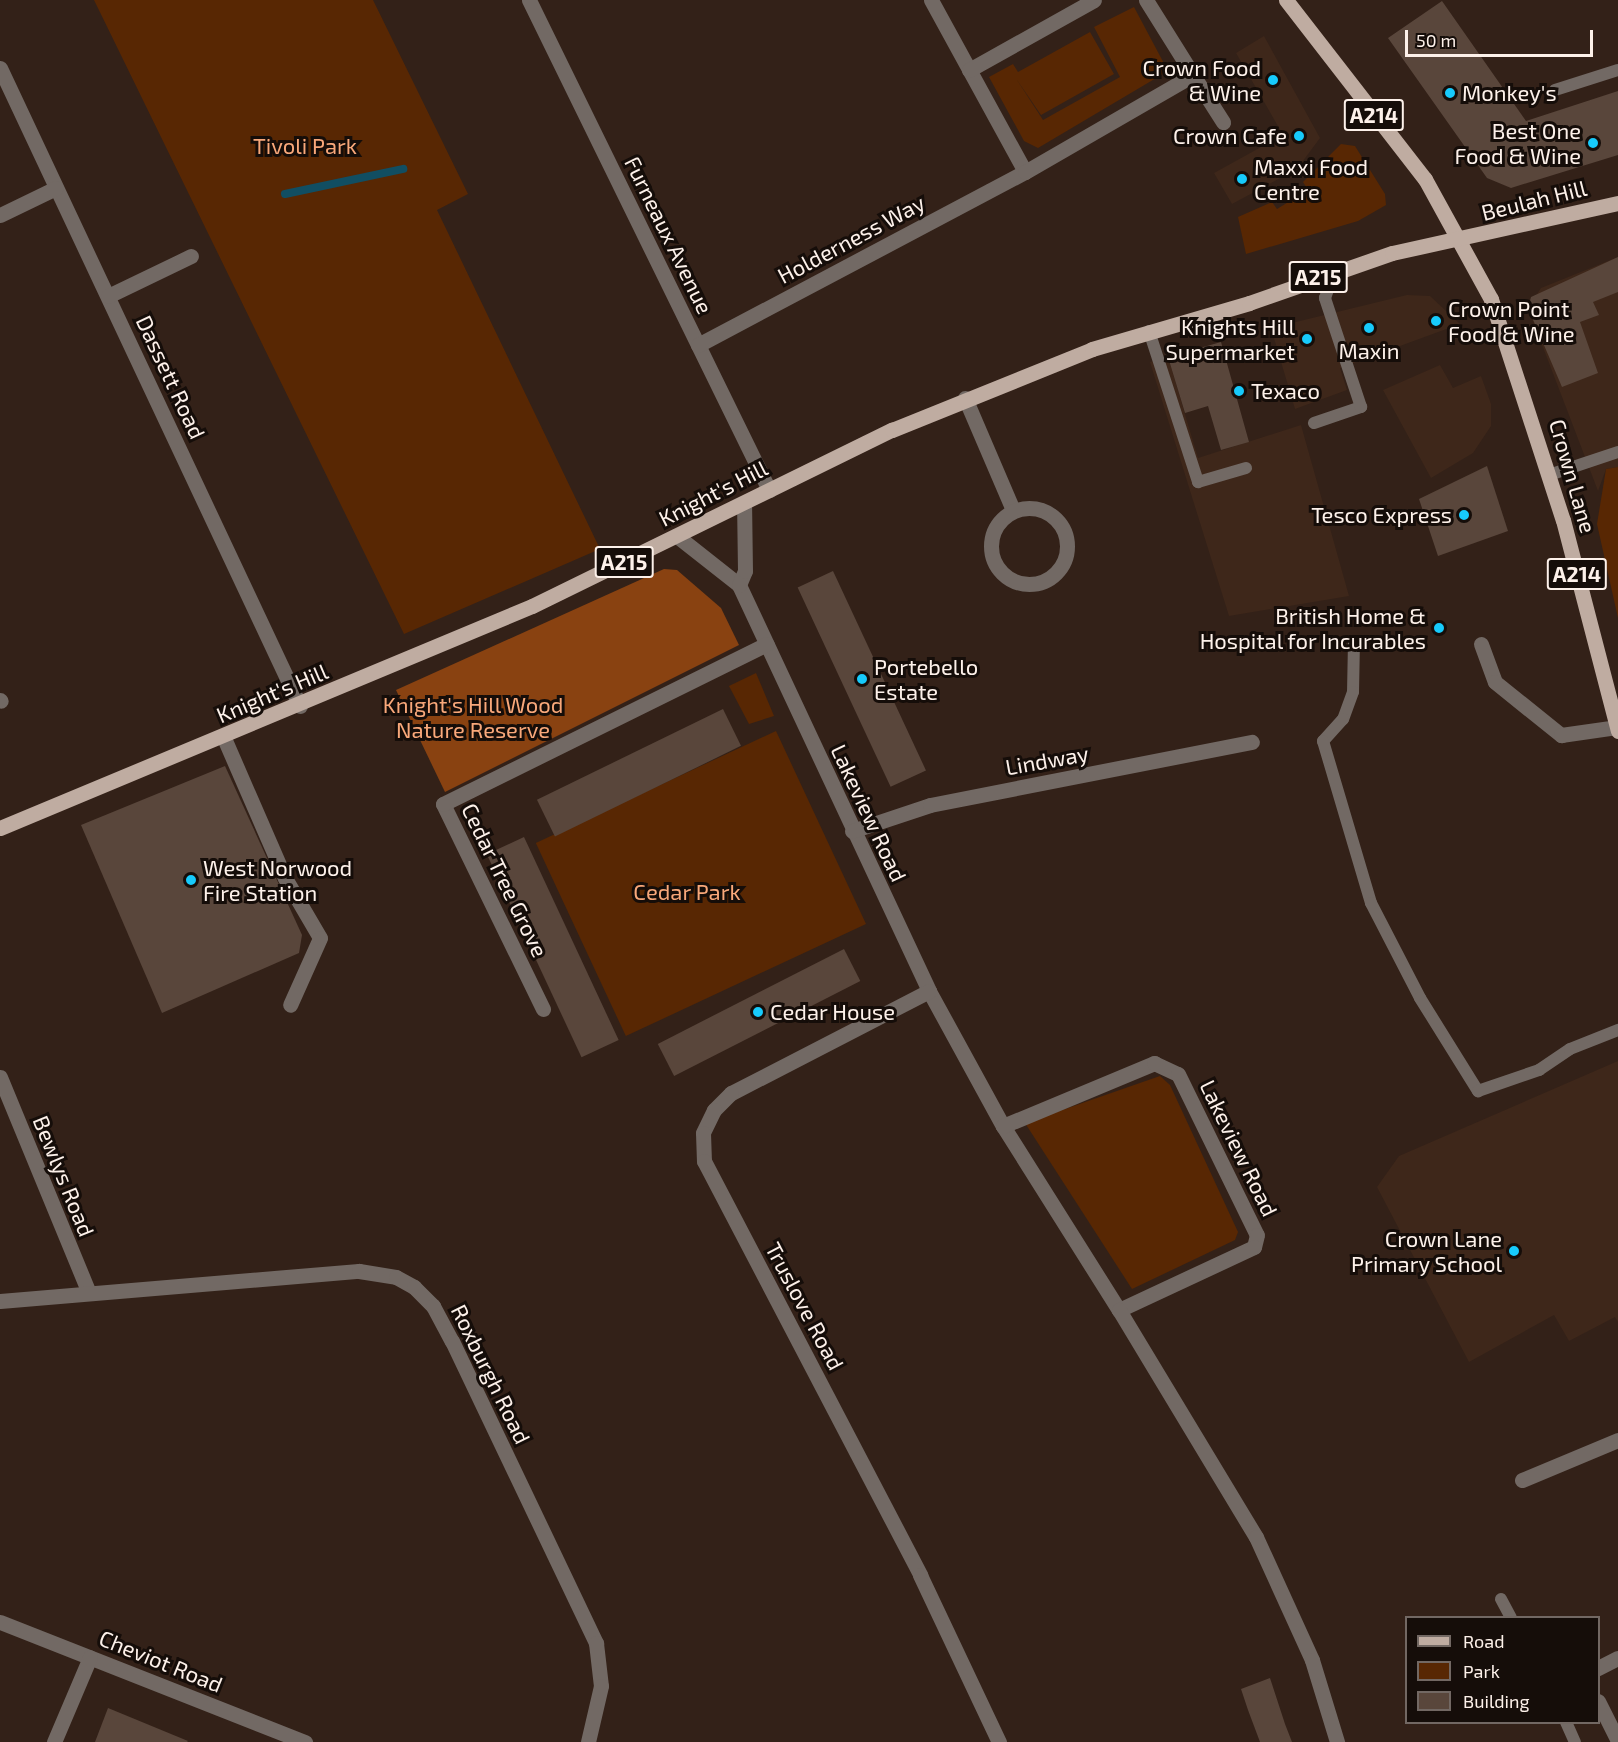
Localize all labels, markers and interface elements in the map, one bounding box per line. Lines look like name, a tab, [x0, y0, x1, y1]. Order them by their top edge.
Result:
scale bar	[1408, 18, 1596, 56]
text: 50 m	[1416, 29, 1456, 51]
place label: Crown Food & Wine	[1143, 54, 1261, 106]
marker: Crown Food & Wine	[1266, 73, 1280, 87]
place label: Monkey's	[1462, 80, 1557, 106]
marker: Monkey's	[1443, 86, 1457, 100]
road number: A214	[1342, 97, 1406, 133]
place label: Best One Food & Wine	[1454, 117, 1581, 168]
place label: Crown Cafe	[1173, 123, 1287, 149]
marker: Crown Cafe	[1292, 129, 1306, 143]
park label: Tivoli Park	[253, 133, 357, 159]
marker: Best One Food & Wine	[1586, 136, 1600, 150]
street label: Furneaux Avenue	[619, 152, 719, 318]
place label: Maxxi Food Centre	[1254, 153, 1368, 204]
marker: Maxxi Food Centre	[1235, 172, 1249, 186]
street label: Beulah Hill	[1479, 174, 1589, 226]
street label: Holderness Way	[773, 189, 929, 289]
road number: A215	[1288, 259, 1348, 295]
place label: Crown Point Food & Wine	[1448, 295, 1575, 346]
street label: Dassett Road	[131, 311, 211, 443]
place label: Knights Hill Supermarket	[1165, 313, 1295, 364]
marker: Crown Point Food & Wine	[1429, 314, 1443, 328]
marker: Maxin	[1362, 321, 1376, 335]
marker: Knights Hill Supermarket	[1300, 332, 1314, 346]
place label: Maxin	[1338, 338, 1400, 364]
place label: Texaco	[1251, 378, 1320, 404]
marker: Texaco	[1232, 384, 1246, 398]
street label: Crown Lane	[1544, 416, 1602, 536]
street label: Knight's Hill	[654, 454, 772, 532]
place label: Tesco Express	[1311, 502, 1452, 528]
marker: Tesco Express	[1457, 508, 1471, 522]
road number: A215	[594, 544, 654, 580]
road number: A214	[1546, 556, 1608, 592]
place label: British Home & Hospital for Incurables	[1198, 602, 1426, 654]
marker: British Home & Hospital for Incurables	[1430, 619, 1448, 637]
place label: Portebello Estate	[874, 653, 978, 704]
street label: Knight's Hill	[212, 658, 332, 728]
marker: Portebello Estate	[855, 672, 869, 686]
park label: Knight's Hill Wood Nature Reserve	[382, 691, 564, 742]
street label: Lakeview Road	[826, 740, 912, 886]
street label: Lindway	[1003, 740, 1091, 780]
street label: Cedar Tree Grove	[456, 798, 554, 962]
place label: West Norwood Fire Station	[203, 854, 352, 906]
marker: West Norwood Fire Station	[184, 873, 198, 887]
park label: Cedar Park	[633, 879, 741, 905]
place label: Cedar House	[770, 999, 895, 1025]
marker: Cedar House	[751, 1005, 765, 1019]
street label: Lakeview Road	[1195, 1075, 1283, 1221]
street label: Bewlys Road	[28, 1112, 100, 1240]
place label: Crown Lane Primary School	[1351, 1225, 1502, 1276]
street label: Truslove Road	[760, 1238, 850, 1374]
marker: Crown Lane Primary School	[1507, 1244, 1521, 1258]
street label: Roxburgh Road	[446, 1300, 536, 1448]
legend	[1405, 1616, 1600, 1724]
street label: Cheviot Road	[96, 1624, 226, 1698]
text: Road	[1463, 1630, 1504, 1652]
text: Park	[1463, 1660, 1500, 1682]
text: Building	[1463, 1690, 1530, 1712]

